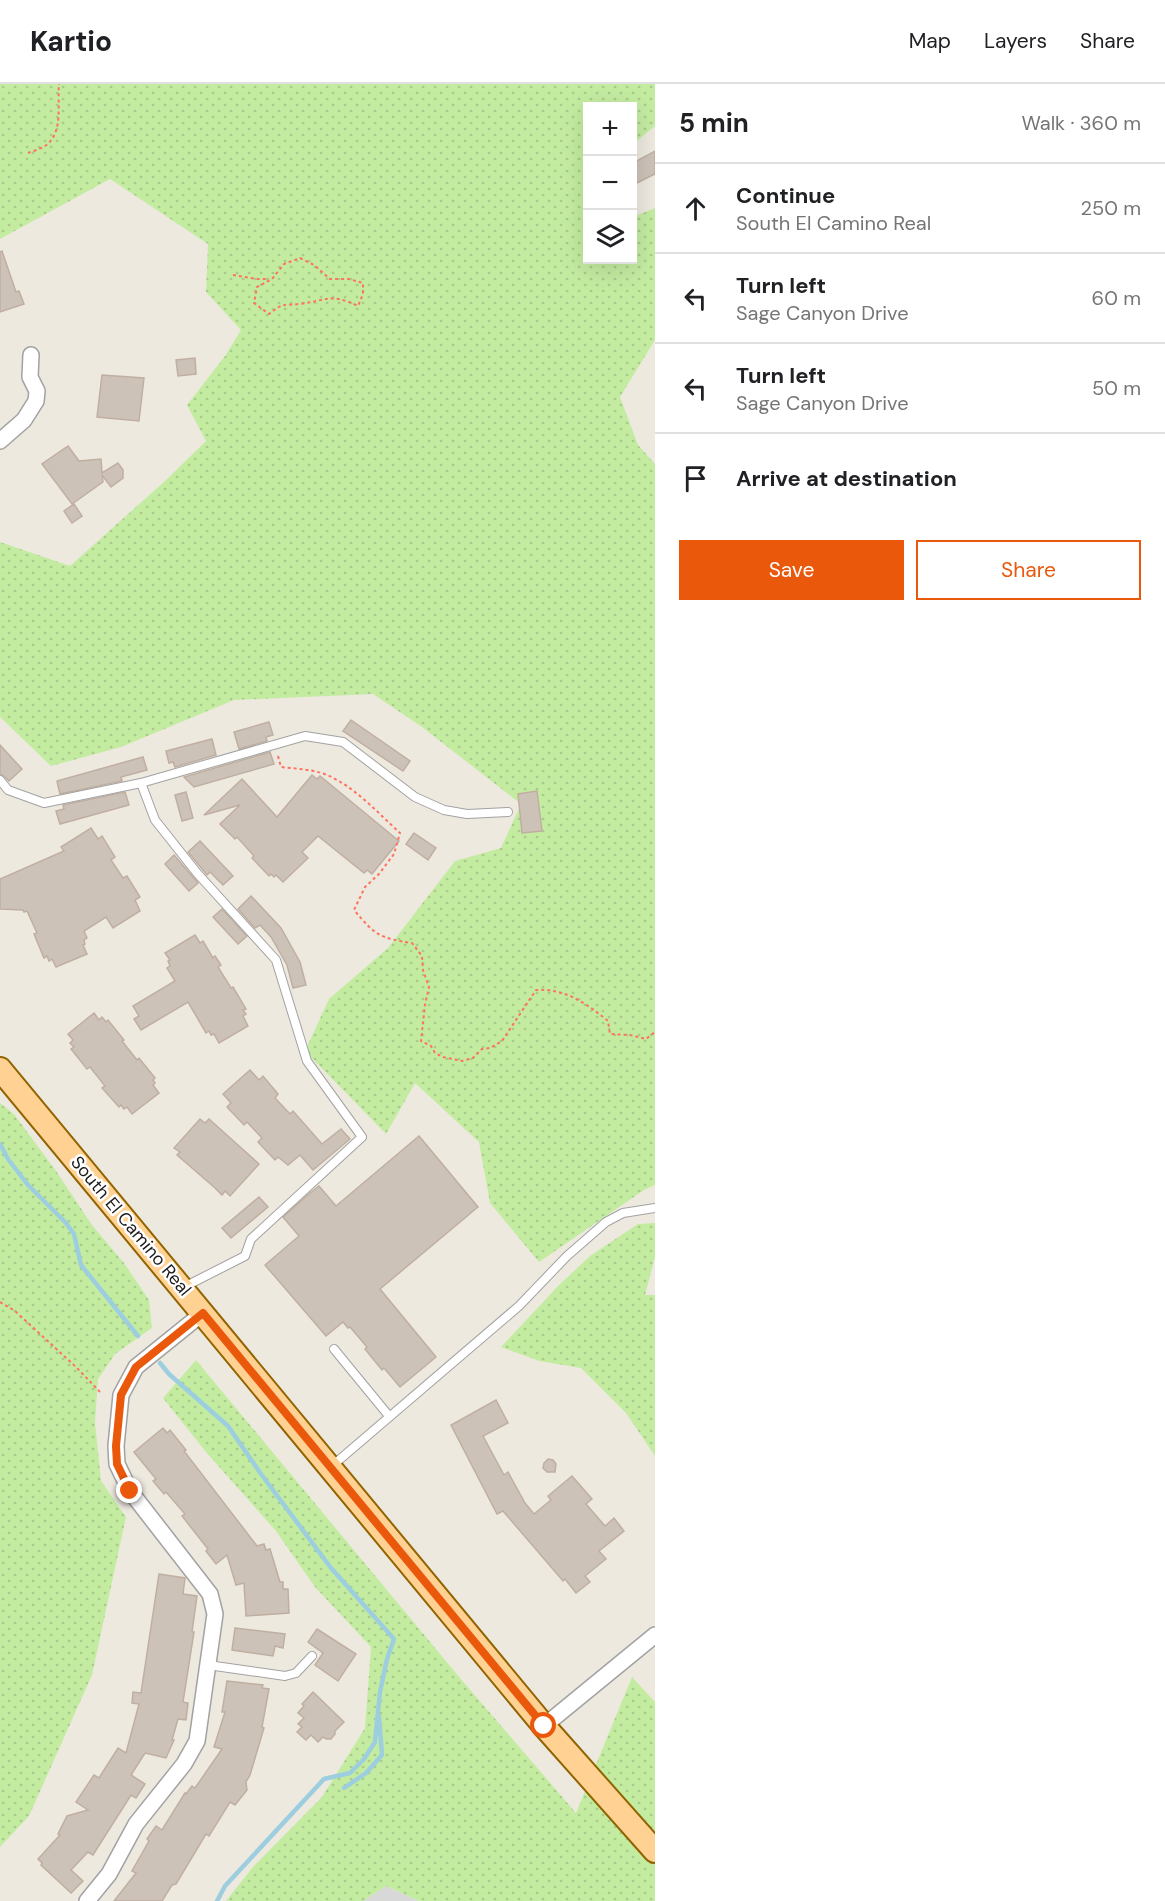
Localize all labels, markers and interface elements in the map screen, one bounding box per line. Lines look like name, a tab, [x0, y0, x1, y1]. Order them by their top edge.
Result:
text: Kartio	[30, 23, 112, 60]
text: Map	[909, 27, 951, 55]
text: Layers	[984, 27, 1047, 55]
text: Share	[1080, 27, 1135, 55]
map controls	[583, 102, 637, 264]
button: +	[583, 102, 637, 156]
text: 5 min	[679, 106, 749, 140]
text: Walk · 360 m	[1021, 110, 1141, 136]
button: −	[583, 156, 637, 210]
text: Continue	[736, 181, 835, 210]
icon: ahead	[679, 192, 712, 225]
text: 250 m	[1080, 195, 1141, 221]
button: layers	[583, 210, 637, 264]
text: South El Camino Real	[736, 210, 931, 236]
text: Turn left	[736, 271, 826, 300]
icon: left	[679, 282, 712, 315]
text: 60 m	[1092, 285, 1141, 311]
text: Sage Canyon Drive	[736, 300, 909, 326]
text: Turn left	[736, 361, 826, 390]
icon: left	[679, 372, 712, 405]
text: 50 m	[1092, 375, 1141, 401]
text: Sage Canyon Drive	[736, 390, 909, 416]
icon: arrive	[679, 462, 712, 495]
text: Arrive at destination	[736, 464, 957, 493]
button: Save	[679, 540, 904, 600]
button: Share	[916, 540, 1141, 600]
street label: South El Camino Real	[65, 1151, 197, 1301]
route end	[116, 1477, 142, 1503]
route start	[530, 1712, 556, 1738]

